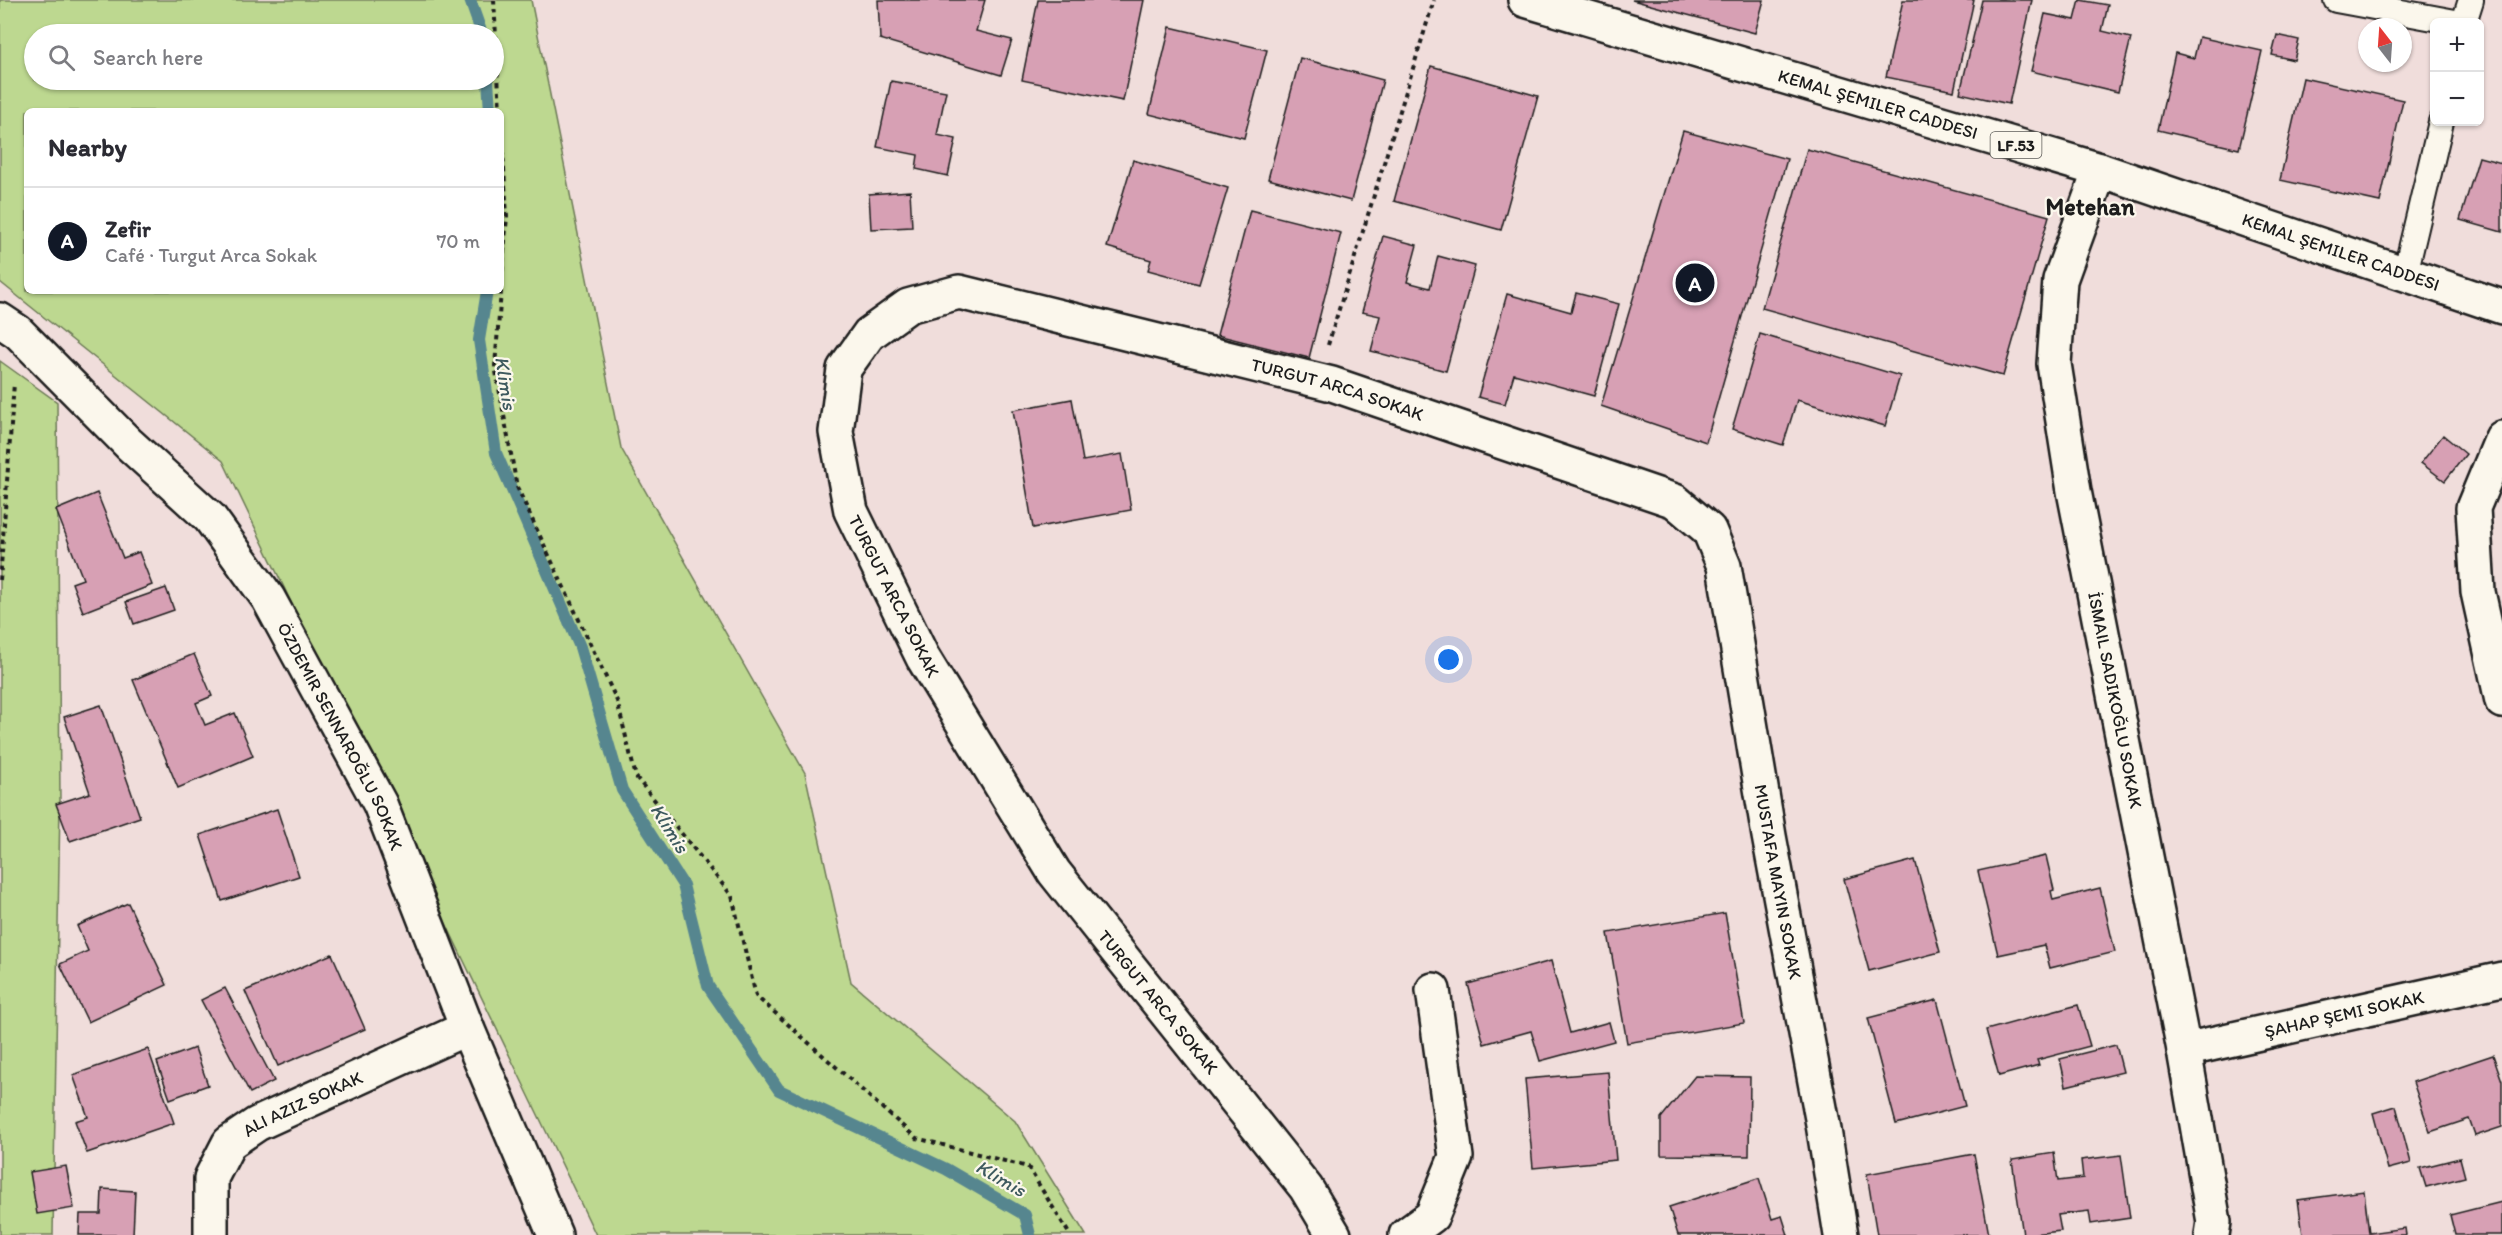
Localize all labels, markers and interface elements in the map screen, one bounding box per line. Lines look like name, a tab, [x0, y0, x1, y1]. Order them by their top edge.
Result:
north arrow	[2358, 18, 2412, 72]
map controls	[2430, 18, 2484, 126]
button: +	[2430, 18, 2484, 72]
search box	[24, 24, 504, 90]
icon: search	[45, 41, 78, 74]
text: Search here	[93, 44, 203, 71]
street label: KEMAL ŞEMILER CADDESI	[1775, 64, 1980, 144]
button: −	[2430, 72, 2484, 126]
text: Nearby	[48, 131, 127, 163]
road number: LF.53	[1990, 132, 2042, 158]
district label: Metehan	[2045, 192, 2135, 221]
street label: KEMAL ŞEMILER CADDESI	[2239, 208, 2442, 296]
text: Zefir	[105, 216, 151, 243]
text: A	[61, 229, 74, 253]
text: 70 m	[436, 229, 480, 253]
text: Café · Turgut Arca Sokak	[105, 243, 317, 267]
pin: A	[1676, 260, 1714, 306]
street label: TURGUT ARCA SOKAK	[1249, 353, 1427, 426]
water label: Klimis	[490, 355, 522, 412]
street label: TURGUT ARCA SOKAK	[844, 511, 945, 681]
street label: İSMAIL SADIKOĞLU SOKAK	[2083, 590, 2147, 811]
street label: ÖZDEMIR SENNAROĞLU SOKAK	[272, 619, 408, 853]
your location	[1434, 645, 1463, 674]
street label: MUSTAFA MAYIN SOKAK	[1750, 783, 1807, 982]
water label: Klimis	[646, 799, 695, 858]
street label: TURGUT ARCA SOKAK	[1093, 926, 1223, 1079]
street label: ŞAHAP ŞEMI SOKAK	[2262, 986, 2426, 1043]
street label: ALI AZIZ SOKAK	[238, 1066, 366, 1142]
water label: Klimis	[972, 1154, 1031, 1202]

